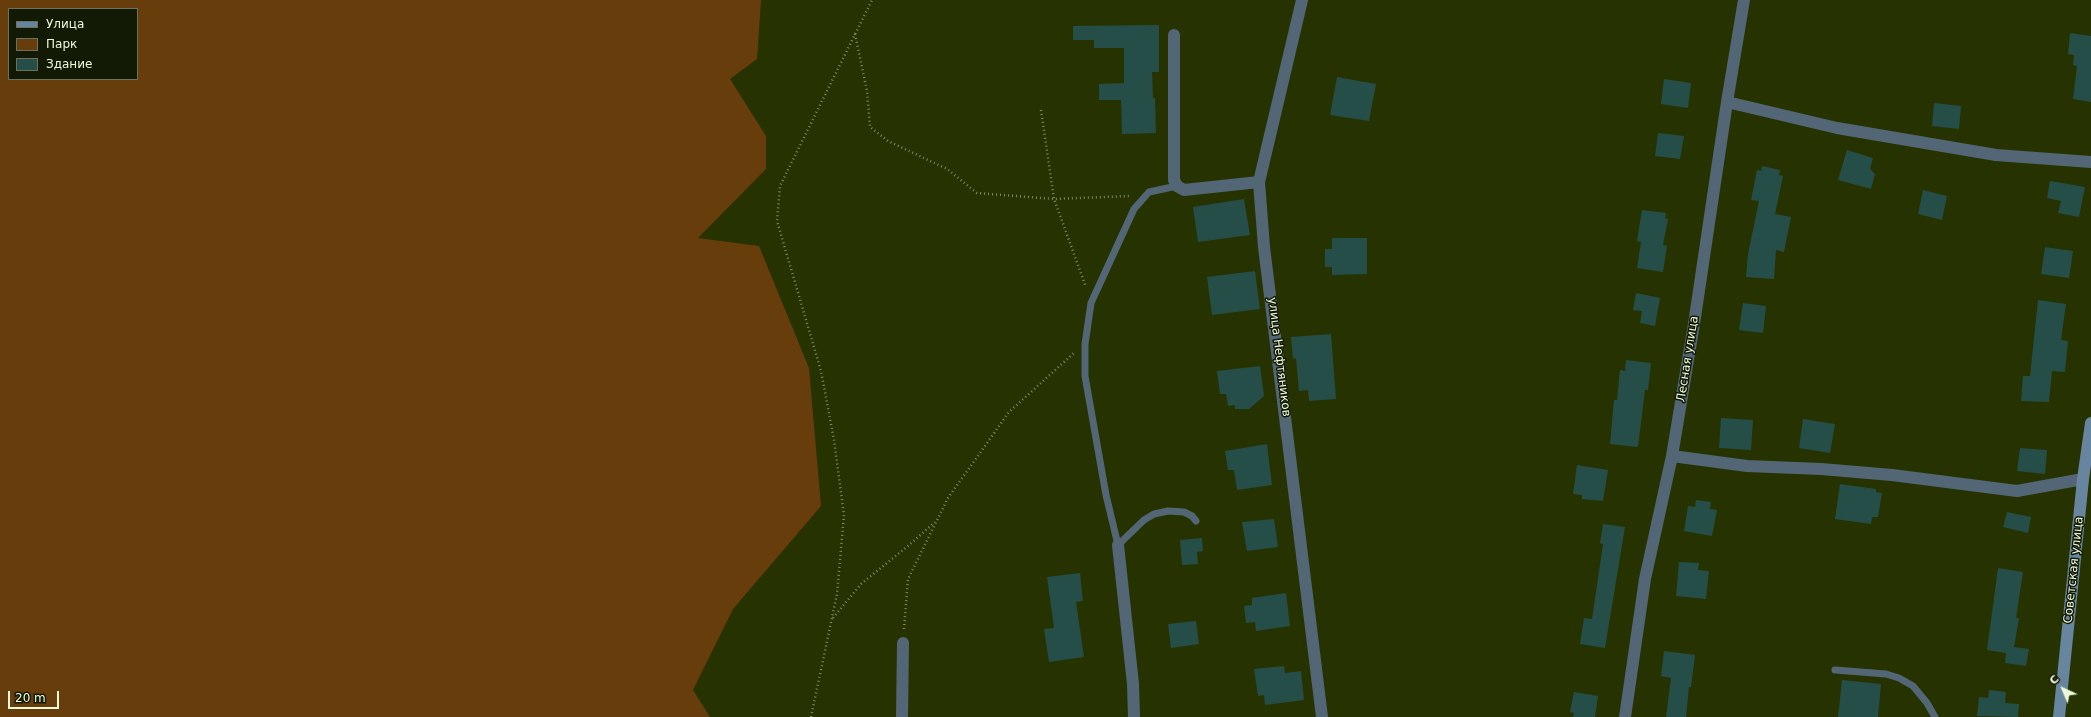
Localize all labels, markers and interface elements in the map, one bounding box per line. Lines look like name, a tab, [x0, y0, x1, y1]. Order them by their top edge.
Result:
legend	[8, 8, 138, 80]
text: Улица	[46, 17, 84, 31]
text: Парк	[46, 37, 77, 51]
text: Здание	[46, 57, 92, 71]
street label: улица Нефтяников	[1265, 297, 1293, 417]
street label: Лесная улица	[1674, 315, 1702, 403]
street label: Советская улица	[2061, 516, 2087, 624]
north arrow	[2043, 669, 2083, 709]
text: С	[2047, 673, 2062, 687]
scale bar	[10, 683, 61, 709]
text: 20 m	[15, 691, 46, 705]

